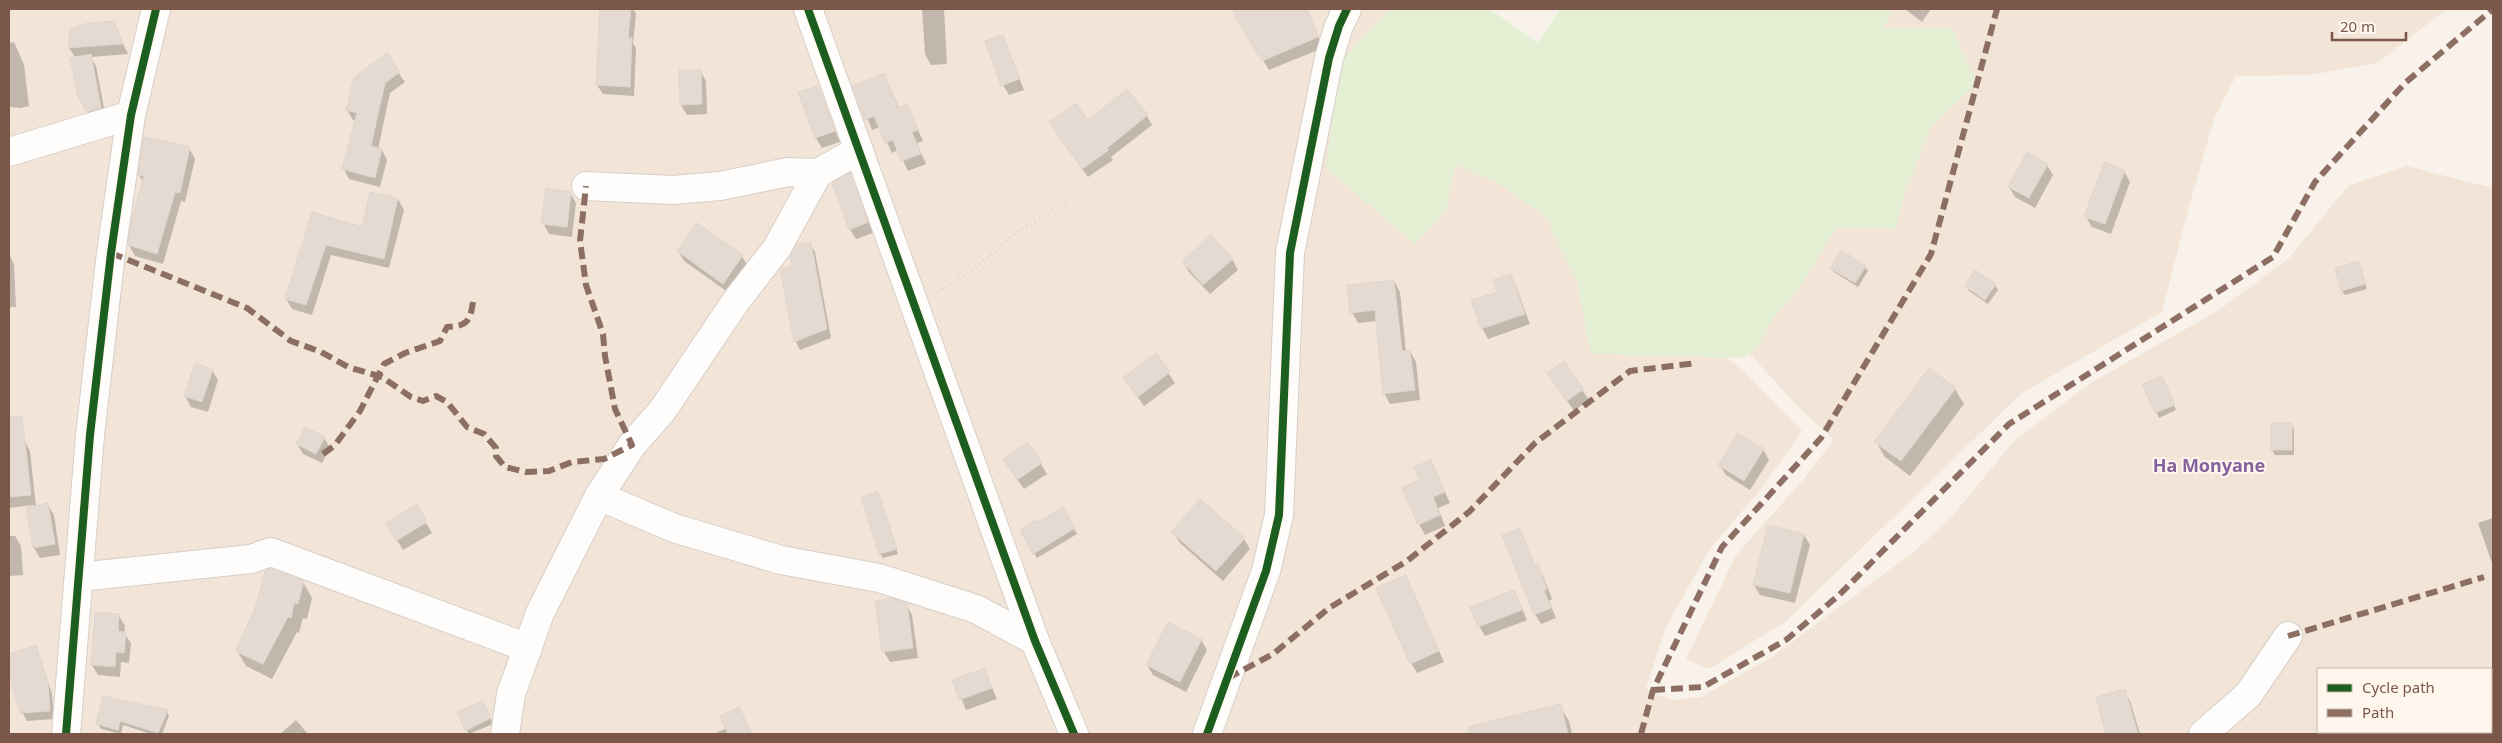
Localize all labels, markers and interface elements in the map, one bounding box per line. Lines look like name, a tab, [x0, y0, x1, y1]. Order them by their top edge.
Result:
scale bar	[2332, 10, 2406, 42]
text: 20 m	[2340, 16, 2375, 36]
district label: Ha Monyane	[2153, 453, 2265, 477]
legend	[2317, 668, 2492, 733]
text: Cycle path	[2362, 677, 2435, 697]
text: Path	[2362, 702, 2394, 722]

